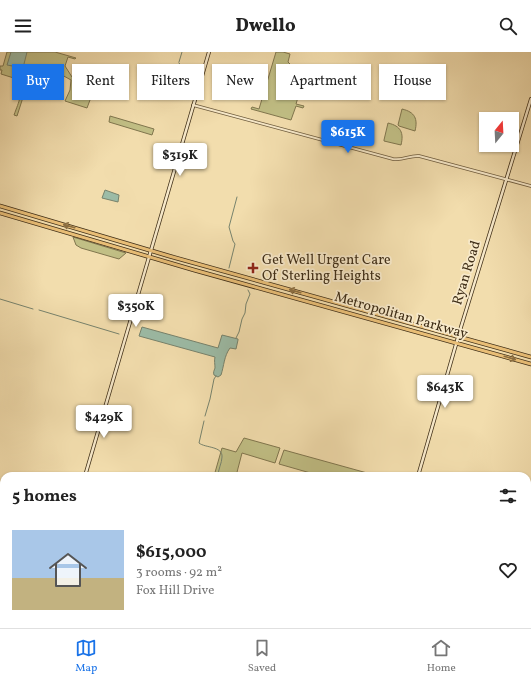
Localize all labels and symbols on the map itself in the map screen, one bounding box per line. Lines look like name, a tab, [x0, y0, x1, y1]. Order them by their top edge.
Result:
north arrow	[479, 112, 519, 152]
pin: $615K	[320, 120, 376, 154]
pin: $319K	[152, 143, 208, 177]
one-way arrow	[63, 222, 76, 230]
street label: Ryan Road	[448, 238, 486, 307]
place label: Get Well Urgent Care Of Sterling Heights	[262, 251, 391, 286]
marker: Get Well Urgent Care Of Sterling Heights	[247, 262, 259, 274]
one-way arrow	[289, 287, 302, 294]
street label: Metropolitan Parkway	[332, 288, 470, 344]
pin: $350K	[108, 294, 164, 328]
one-way arrow	[503, 355, 516, 362]
pin: $643K	[417, 375, 473, 409]
pin: $429K	[76, 405, 132, 439]

